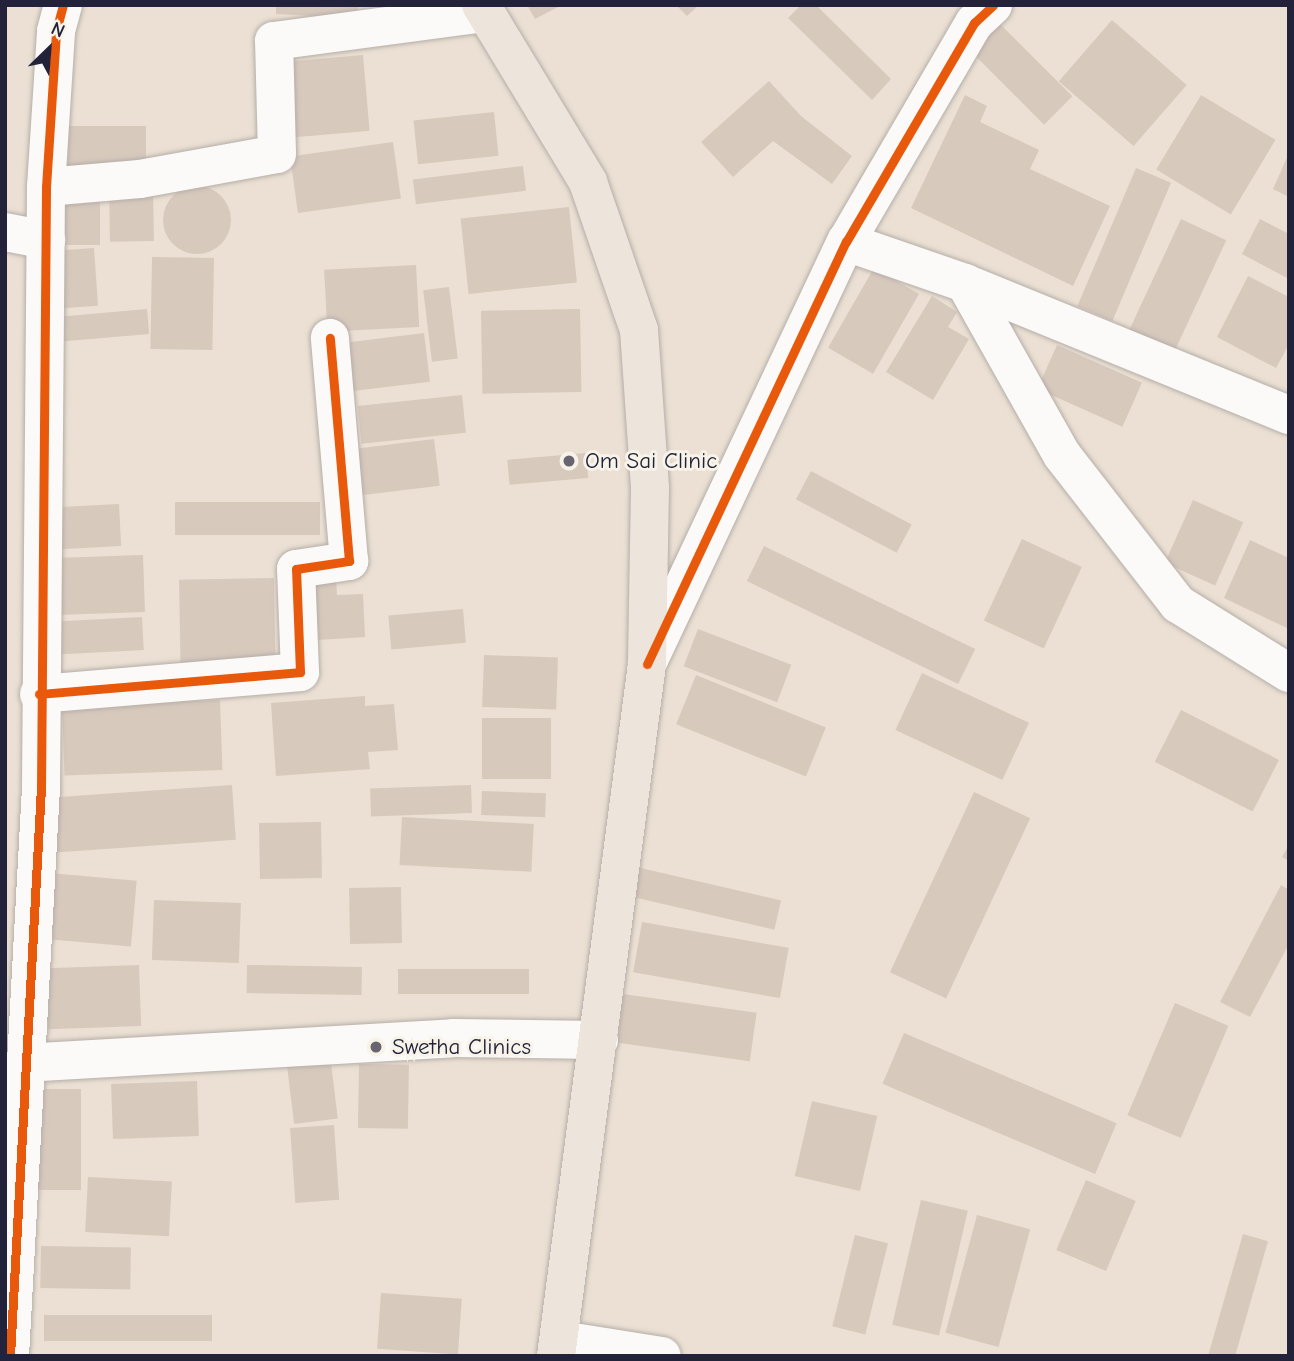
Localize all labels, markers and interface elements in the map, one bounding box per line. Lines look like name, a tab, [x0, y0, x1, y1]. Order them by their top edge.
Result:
north arrow	[14, 14, 84, 84]
text: N	[48, 17, 68, 43]
place label: Om Sai Clinic	[585, 447, 717, 475]
marker: Om Sai Clinic	[559, 451, 579, 471]
place label: Swetha Clinics	[392, 1033, 531, 1061]
marker: Swetha Clinics	[366, 1037, 386, 1057]

